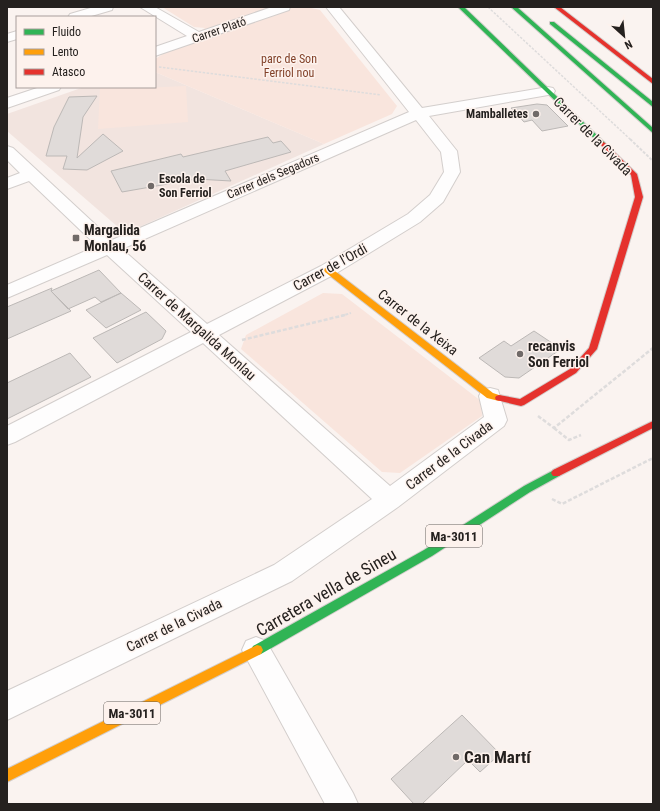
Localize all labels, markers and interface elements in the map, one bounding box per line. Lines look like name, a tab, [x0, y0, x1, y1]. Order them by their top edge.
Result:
street label: Carrer Plató	[190, 14, 248, 46]
legend	[16, 16, 156, 88]
north arrow	[604, 16, 644, 56]
text: Fluido	[52, 25, 81, 39]
text: N	[622, 37, 634, 52]
text: Lento	[52, 45, 79, 59]
park label: parc de Son Ferriol nou	[261, 52, 317, 80]
text: Atasco	[52, 65, 85, 79]
street label: Carrer de la Civada	[550, 93, 636, 179]
place label: Mamballetes	[466, 107, 529, 121]
marker: Mamballetes	[531, 109, 541, 119]
street label: Carrer dels Segadors	[225, 150, 321, 202]
place label: Escola de Son Ferriol	[159, 172, 211, 200]
marker: Escola de Son Ferriol	[146, 181, 156, 191]
place label: Margalida Monlau, 56	[84, 222, 146, 254]
marker: Margalida Monlau, 56	[71, 233, 81, 243]
street label: Carrer de l'Ordi	[290, 240, 370, 294]
street label: Carrer de Margalida Monlau	[135, 269, 259, 383]
street label: Carrer de la Xeixa	[375, 286, 461, 358]
place label: recanvis Son Ferriol	[528, 338, 589, 370]
marker: recanvis Son Ferriol	[515, 349, 525, 359]
street label: Carrer de la Civada	[403, 417, 495, 493]
road number: Ma-3011	[426, 525, 482, 547]
street label: Carretera vella de Sineu	[252, 544, 400, 640]
street label: Carrer de la Civada	[124, 595, 224, 655]
road number: Ma-3011	[104, 702, 160, 724]
place label: Can Martí	[464, 747, 532, 767]
marker: Can Martí	[451, 752, 461, 762]

